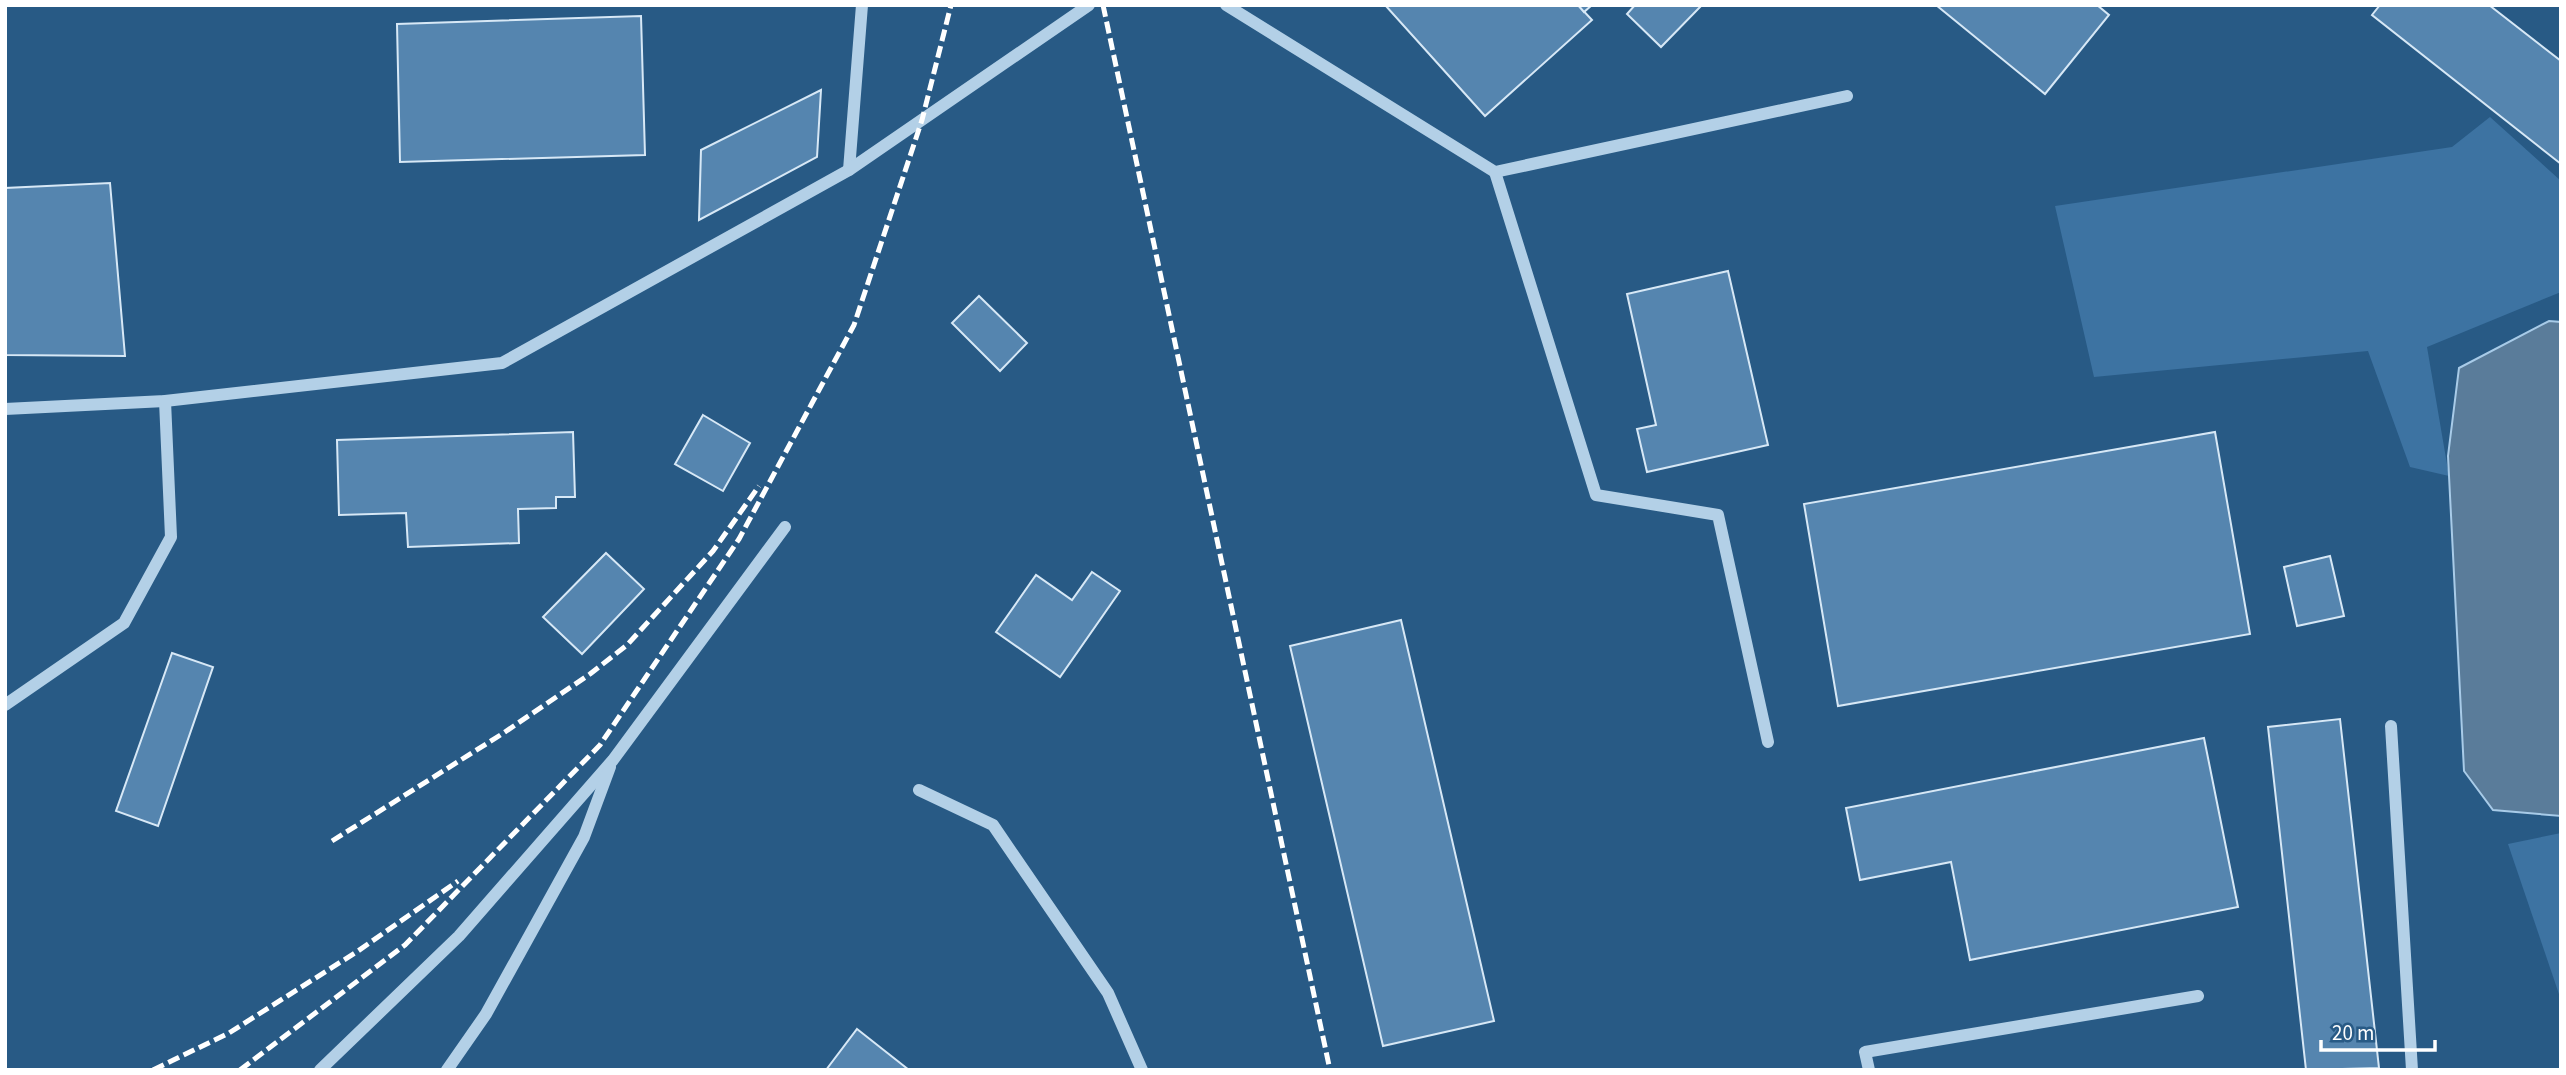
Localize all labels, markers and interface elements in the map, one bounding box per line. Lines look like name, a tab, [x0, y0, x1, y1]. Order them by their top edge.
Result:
scale bar	[2321, 1009, 2435, 1052]
text: 20 m	[2332, 1018, 2374, 1048]

